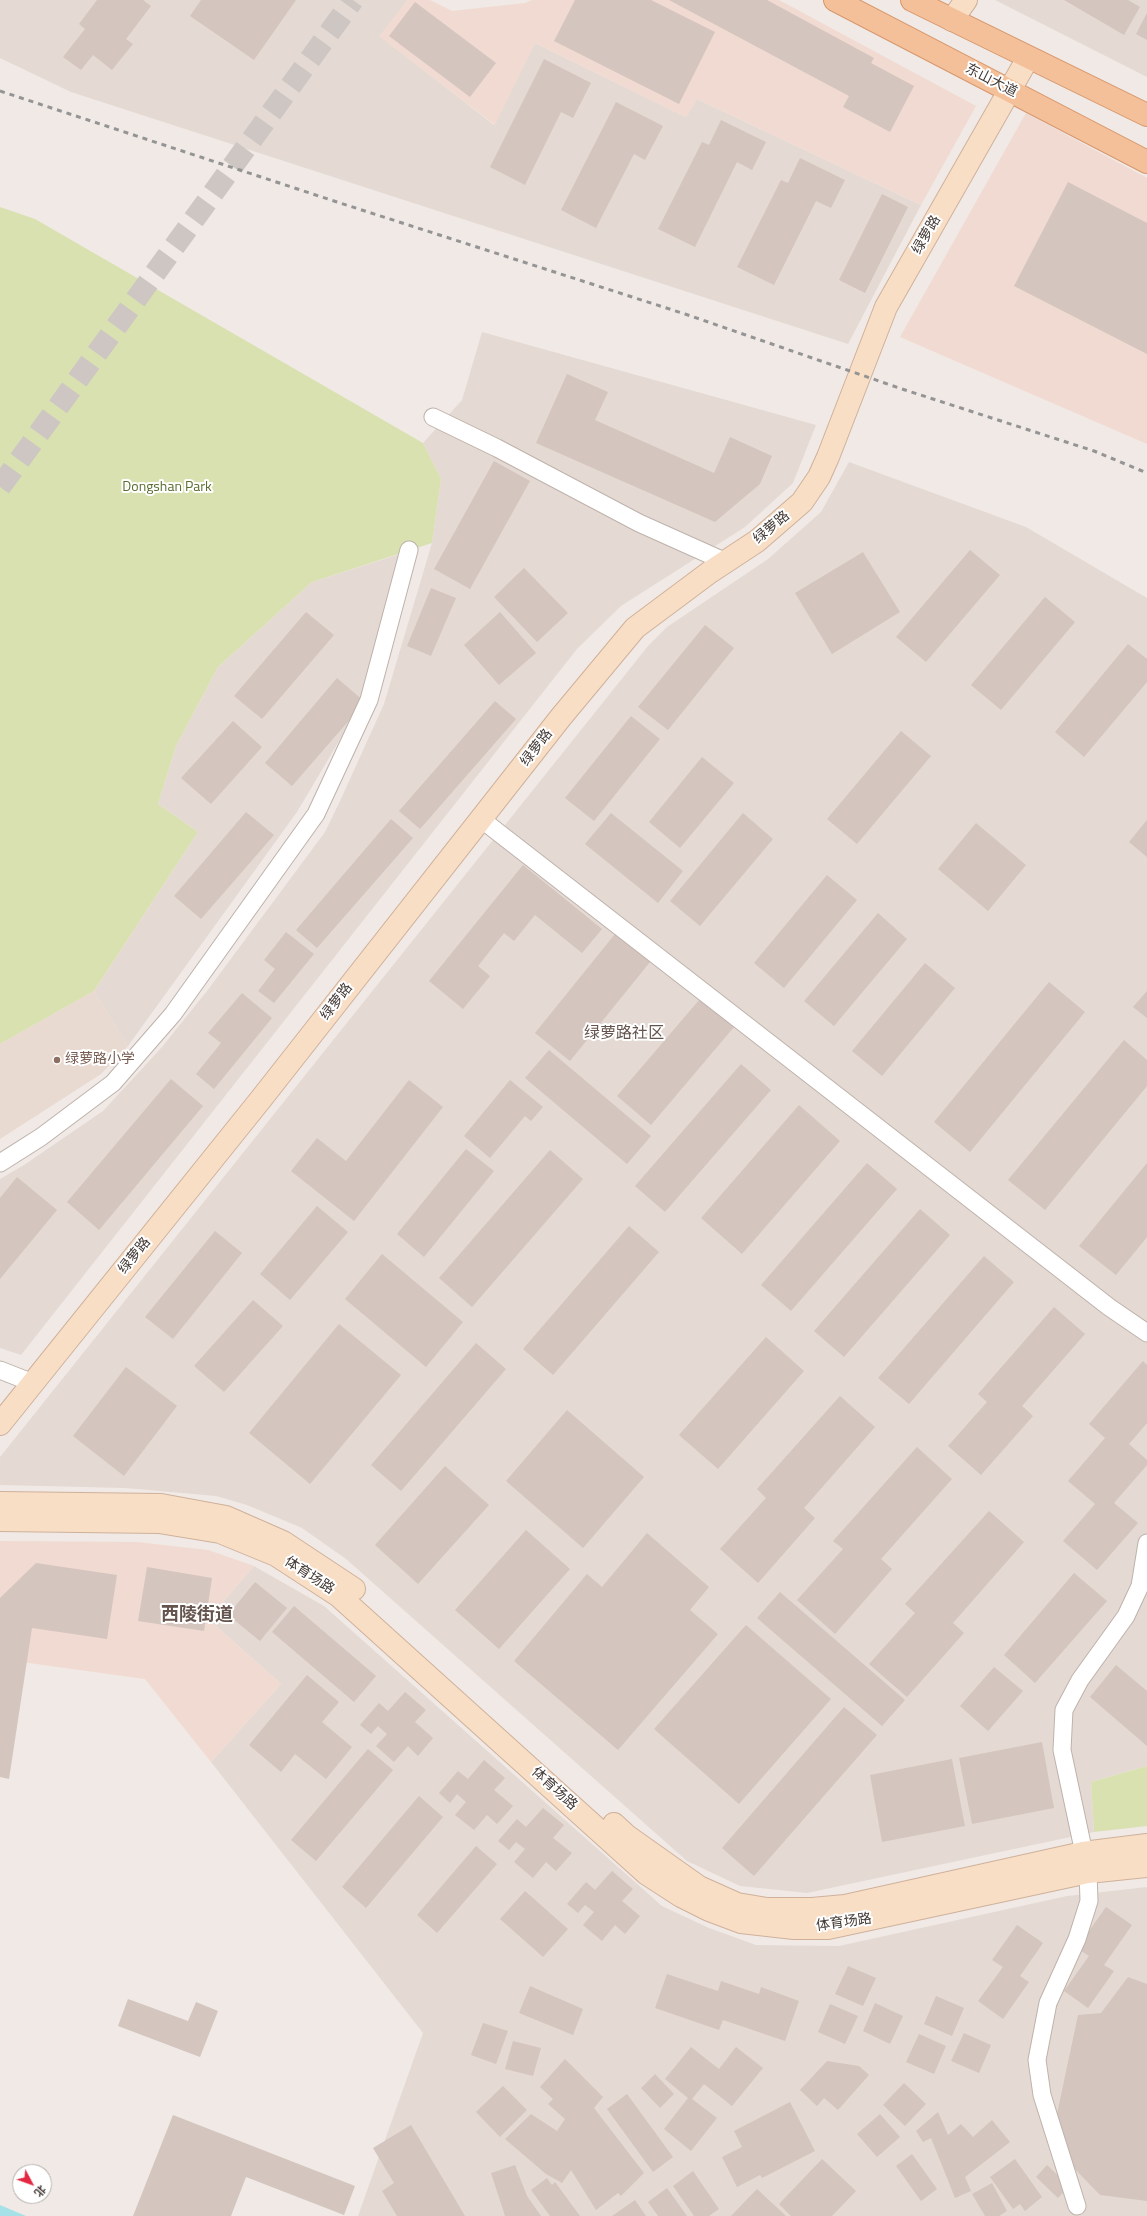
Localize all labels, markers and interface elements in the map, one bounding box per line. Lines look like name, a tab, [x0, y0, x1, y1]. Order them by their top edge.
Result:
street label: 东山大道	[962, 61, 1020, 101]
street label: 绿萝路	[909, 213, 945, 257]
park label: Dongshan Park	[122, 480, 212, 496]
street label: 绿萝路	[751, 508, 793, 548]
street label: 绿萝路	[517, 726, 557, 770]
street label: 绿萝路	[317, 980, 357, 1024]
district label: 绿萝路社区	[584, 1024, 664, 1044]
place label: 绿萝路小学	[65, 1052, 135, 1068]
marker: 绿萝路小学	[52, 1055, 62, 1065]
street label: 绿萝路	[115, 1234, 155, 1278]
street label: 体育场路	[281, 1554, 337, 1598]
district label: 西陵街道	[161, 1605, 233, 1627]
street label: 体育场路	[528, 1764, 580, 1814]
street label: 体育场路	[815, 1911, 873, 1935]
north arrow	[12, 2164, 52, 2204]
text: 北	[31, 2182, 50, 2201]

